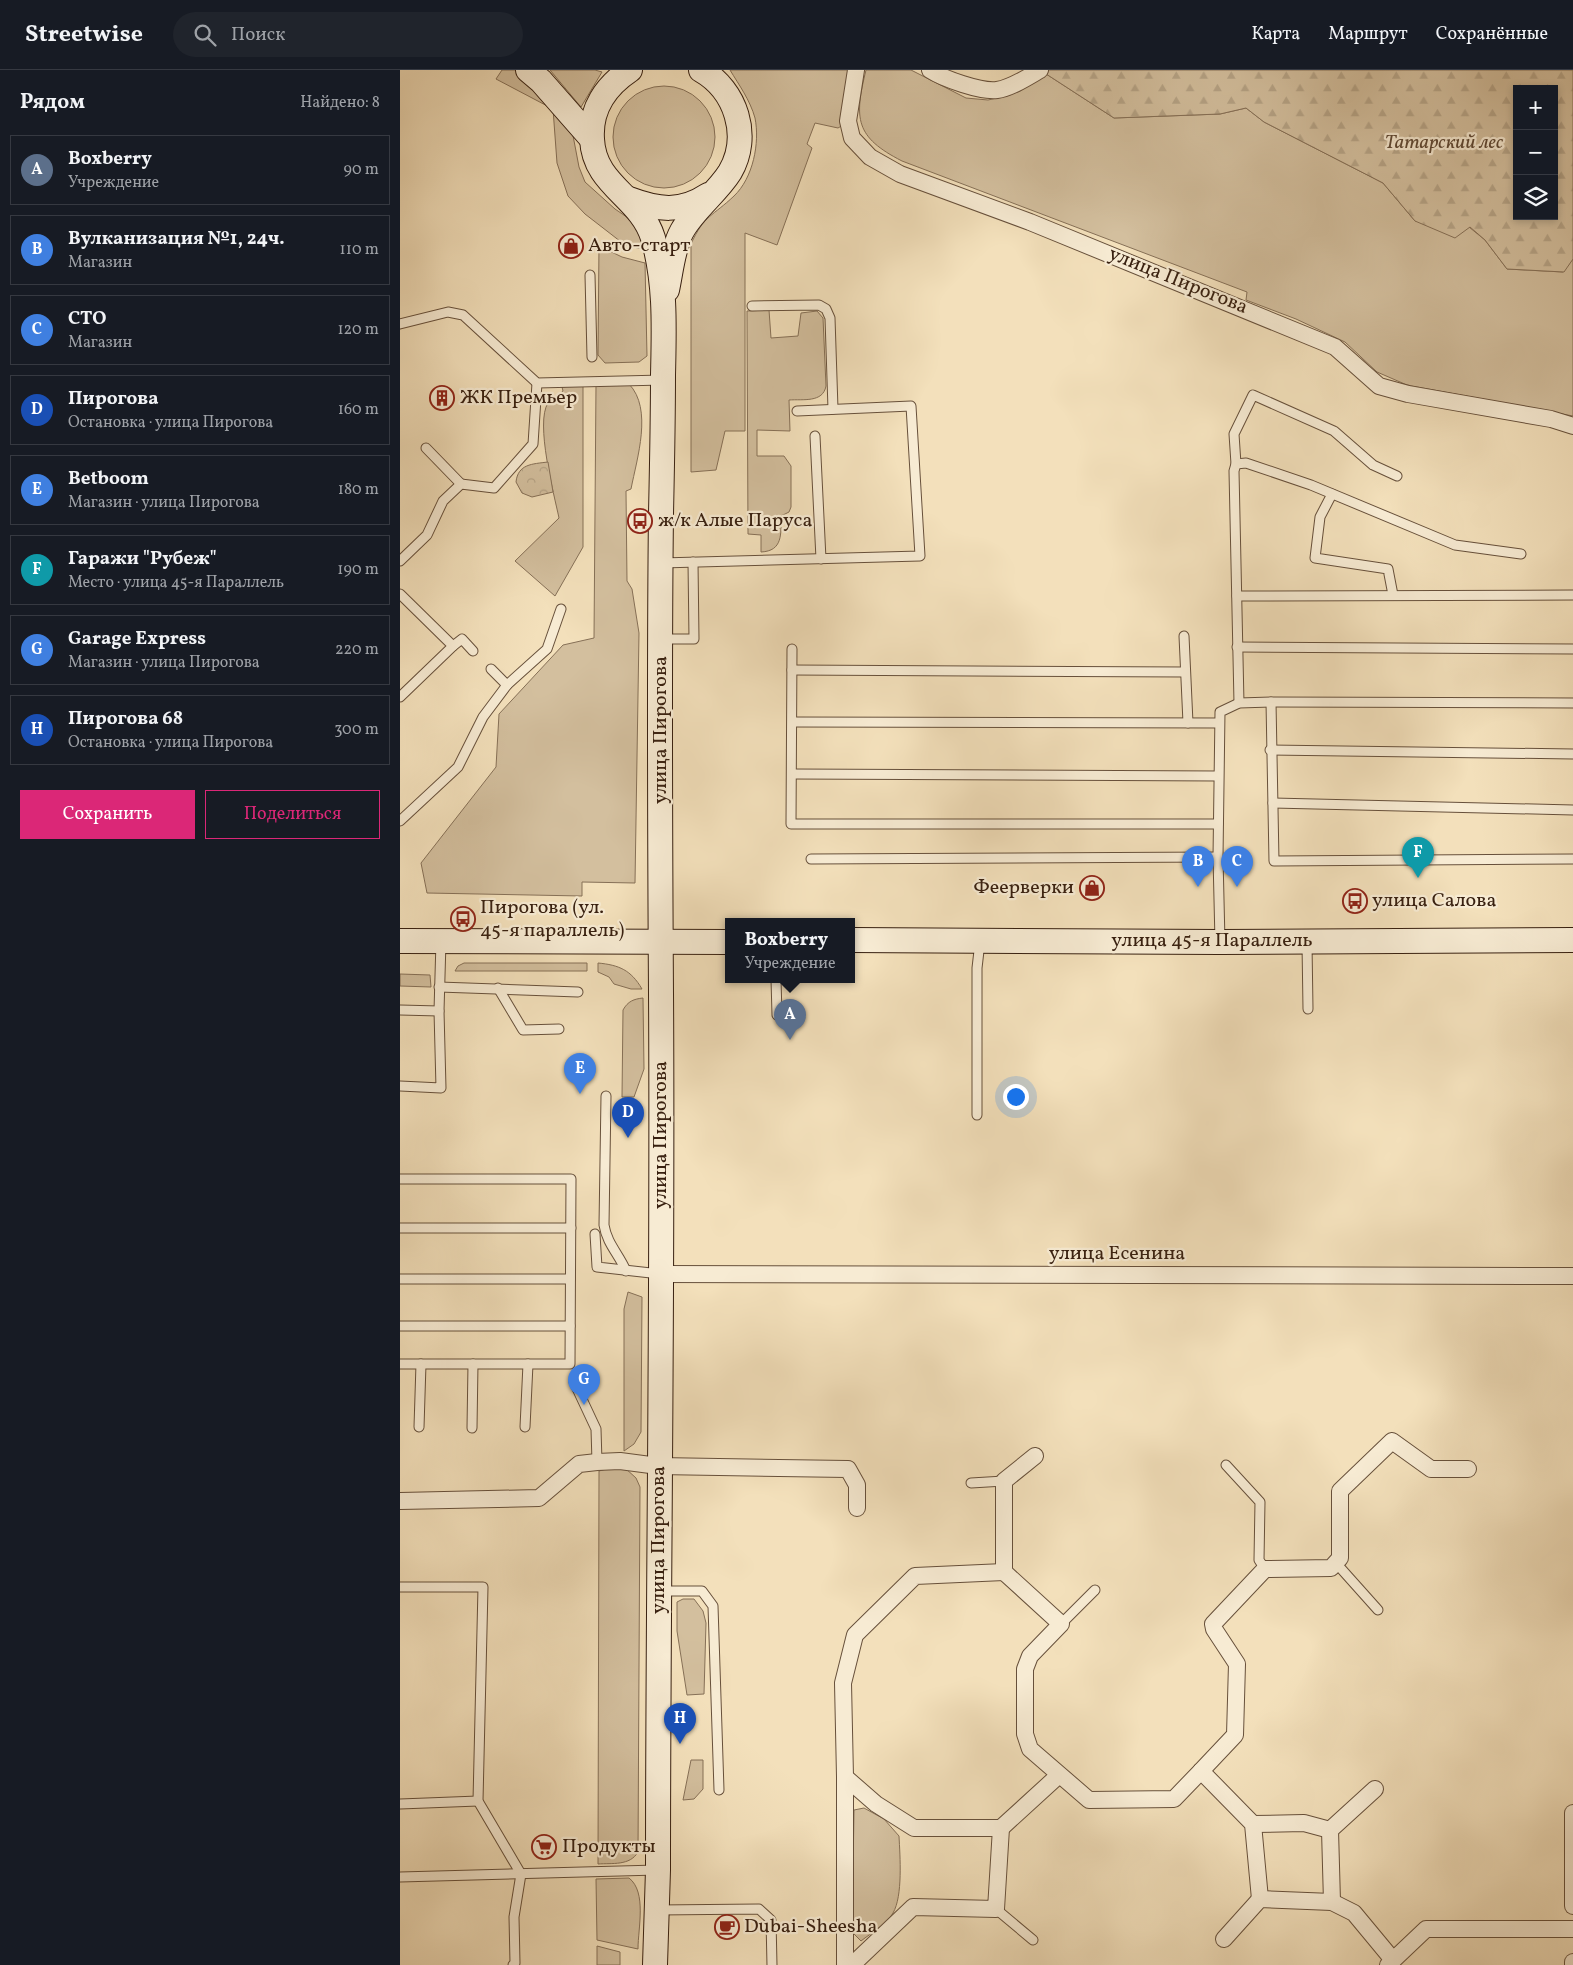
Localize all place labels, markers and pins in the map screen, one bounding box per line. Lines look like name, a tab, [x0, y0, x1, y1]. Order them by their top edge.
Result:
place label: Авто-старт	[588, 232, 690, 260]
shop icon: Авто-старт	[558, 233, 584, 259]
place label: ЖК Премьер	[460, 384, 577, 412]
building icon: ЖК Премьер	[429, 385, 455, 411]
place label: ж/к Алые Паруса	[658, 507, 812, 535]
bus stop icon: ж/к Алые Паруса	[627, 508, 653, 534]
pin: F	[1402, 837, 1434, 878]
pin: B	[1182, 846, 1214, 887]
pin: C	[1221, 846, 1253, 887]
place label: Феерверки	[974, 874, 1074, 902]
shop icon: Феерверки	[1079, 875, 1105, 901]
place label: улица Салова	[1372, 887, 1496, 915]
bus stop icon: улица Салова	[1342, 888, 1368, 914]
place label: Пирогова (ул. 45-я параллель)	[480, 894, 625, 945]
bus stop icon: Пирогова (ул. 45-я параллель)	[450, 906, 476, 932]
pin: A	[774, 999, 806, 1040]
pin: E	[564, 1053, 596, 1094]
pin: D	[612, 1097, 644, 1138]
pin: G	[568, 1364, 600, 1405]
pin: H	[664, 1703, 696, 1744]
place label: Продукты	[562, 1833, 656, 1861]
supermarket icon: Продукты	[531, 1834, 557, 1860]
place label: Dubai-Sheesha	[744, 1913, 878, 1941]
cafe icon: Dubai-Sheesha	[714, 1914, 740, 1940]

